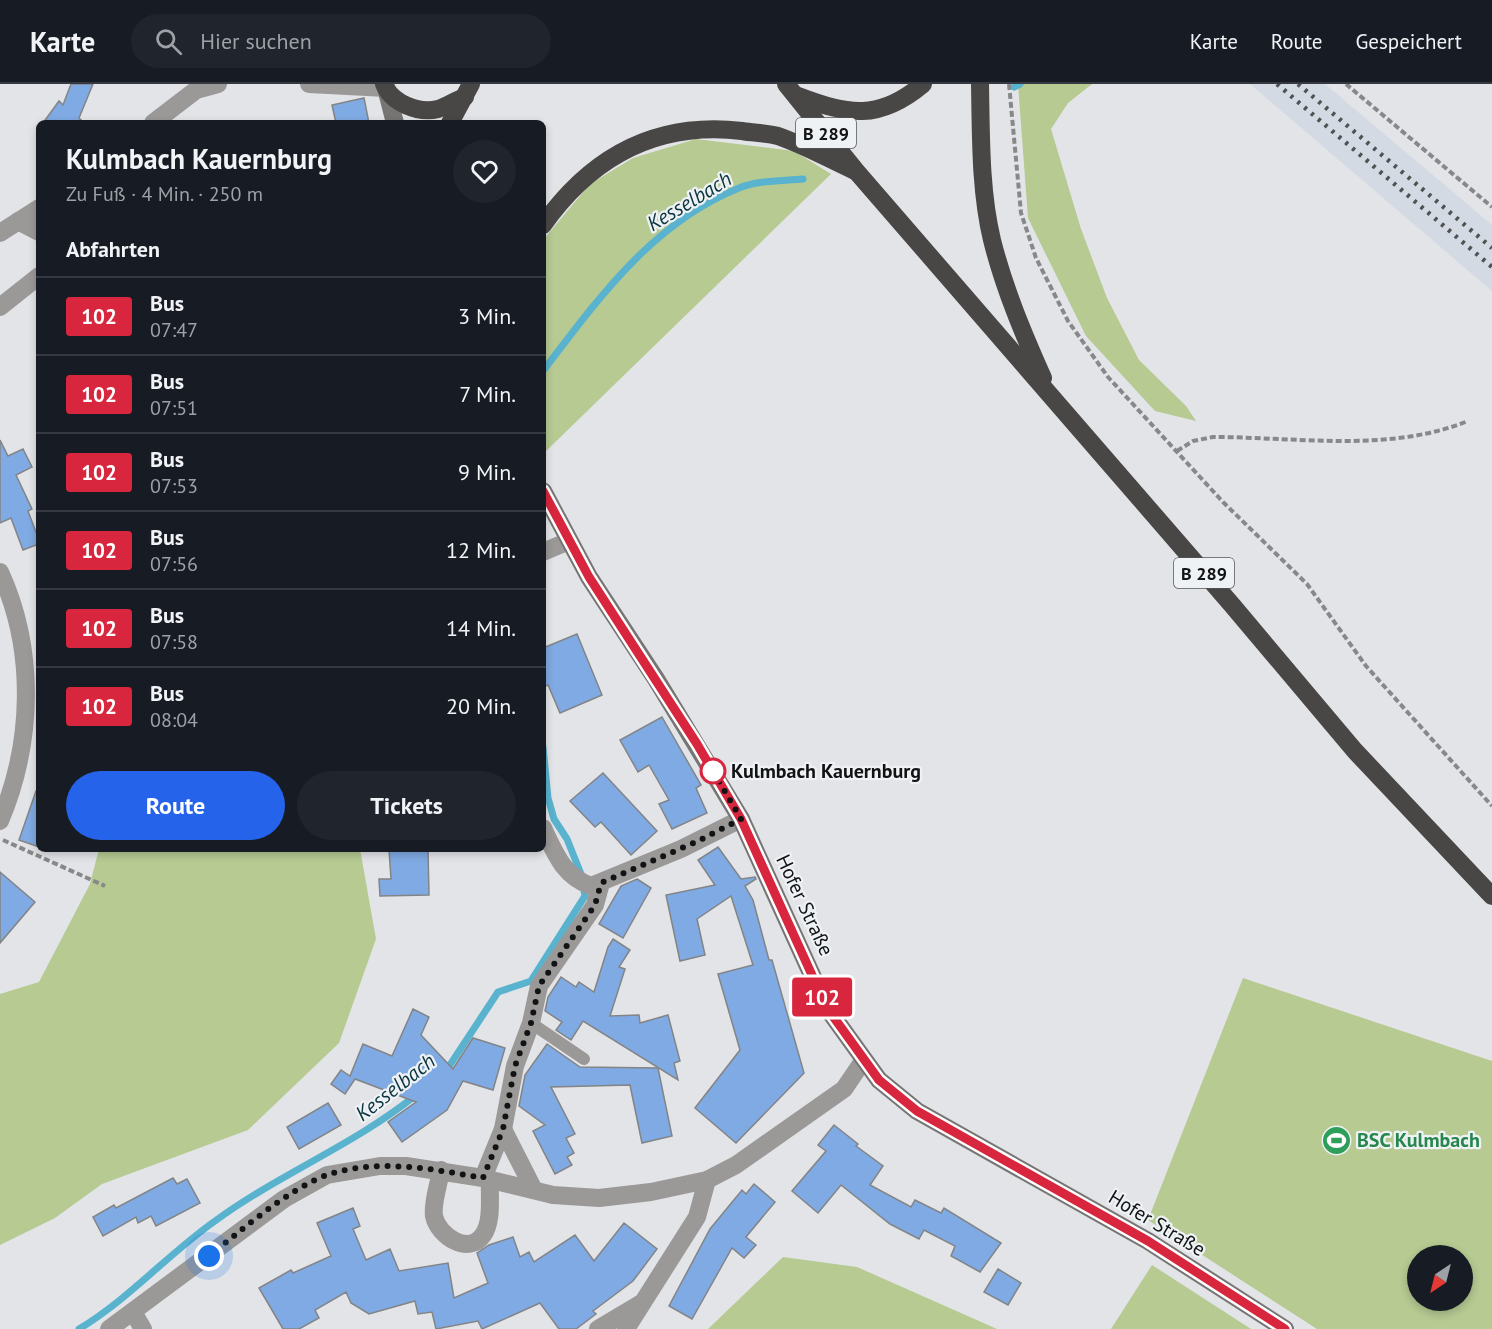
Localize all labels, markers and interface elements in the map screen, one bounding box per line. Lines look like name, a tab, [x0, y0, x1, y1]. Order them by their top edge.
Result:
search box	[131, 14, 551, 68]
text: Karte	[30, 23, 95, 60]
icon: search	[152, 25, 185, 58]
text: Hier suchen	[200, 27, 312, 55]
text: Karte	[1190, 28, 1238, 55]
text: Route	[1271, 28, 1322, 55]
text: Gespeichert	[1355, 28, 1462, 55]
road number: B 289	[796, 118, 856, 148]
text: Kulmbach Kauernburg	[66, 140, 332, 177]
button: heart	[453, 140, 516, 203]
water label: Kesselbach	[642, 165, 736, 237]
text: Zu Fuß · 4 Min. · 250 m	[66, 181, 263, 207]
text: Abfahrten	[66, 235, 160, 263]
text: Bus	[150, 289, 184, 317]
text: 3 Min.	[458, 302, 516, 330]
text: 102	[81, 303, 117, 330]
text: 07:47	[150, 317, 198, 343]
text: Bus	[150, 367, 184, 395]
text: 7 Min.	[459, 380, 516, 408]
text: 102	[81, 381, 117, 408]
text: 07:51	[150, 395, 198, 421]
text: Bus	[150, 445, 184, 473]
text: 9 Min.	[458, 458, 516, 486]
text: 102	[81, 459, 117, 486]
text: 07:53	[150, 473, 198, 499]
text: Bus	[150, 523, 184, 551]
text: 12 Min.	[446, 536, 516, 564]
text: 102	[81, 537, 117, 564]
text: 07:56	[150, 551, 198, 577]
road number: B 289	[1174, 558, 1234, 588]
text: Bus	[150, 601, 184, 629]
text: 14 Min.	[446, 614, 516, 642]
text: 102	[81, 615, 117, 642]
text: 07:58	[150, 629, 198, 655]
text: Bus	[150, 679, 184, 707]
text: 20 Min.	[446, 692, 516, 720]
text: 102	[81, 693, 117, 720]
text: 08:04	[150, 707, 198, 733]
marker: Kulmbach Kauernburg	[700, 758, 726, 784]
place label: Kulmbach Kauernburg	[731, 758, 921, 784]
button: Route	[66, 771, 285, 840]
button: Tickets	[297, 771, 516, 840]
street label: Hofer Straße	[770, 850, 840, 960]
line badge: 102	[788, 978, 856, 1016]
text: 102	[804, 984, 840, 1011]
water label: Kesselbach	[349, 1047, 441, 1127]
sports icon: BSC Kulmbach	[1320, 1124, 1352, 1156]
place label: BSC Kulmbach	[1357, 1127, 1480, 1153]
street label: Hofer Straße	[1104, 1184, 1210, 1262]
your location	[194, 1241, 224, 1271]
north arrow	[1407, 1245, 1473, 1311]
map controls	[1407, 1245, 1473, 1311]

